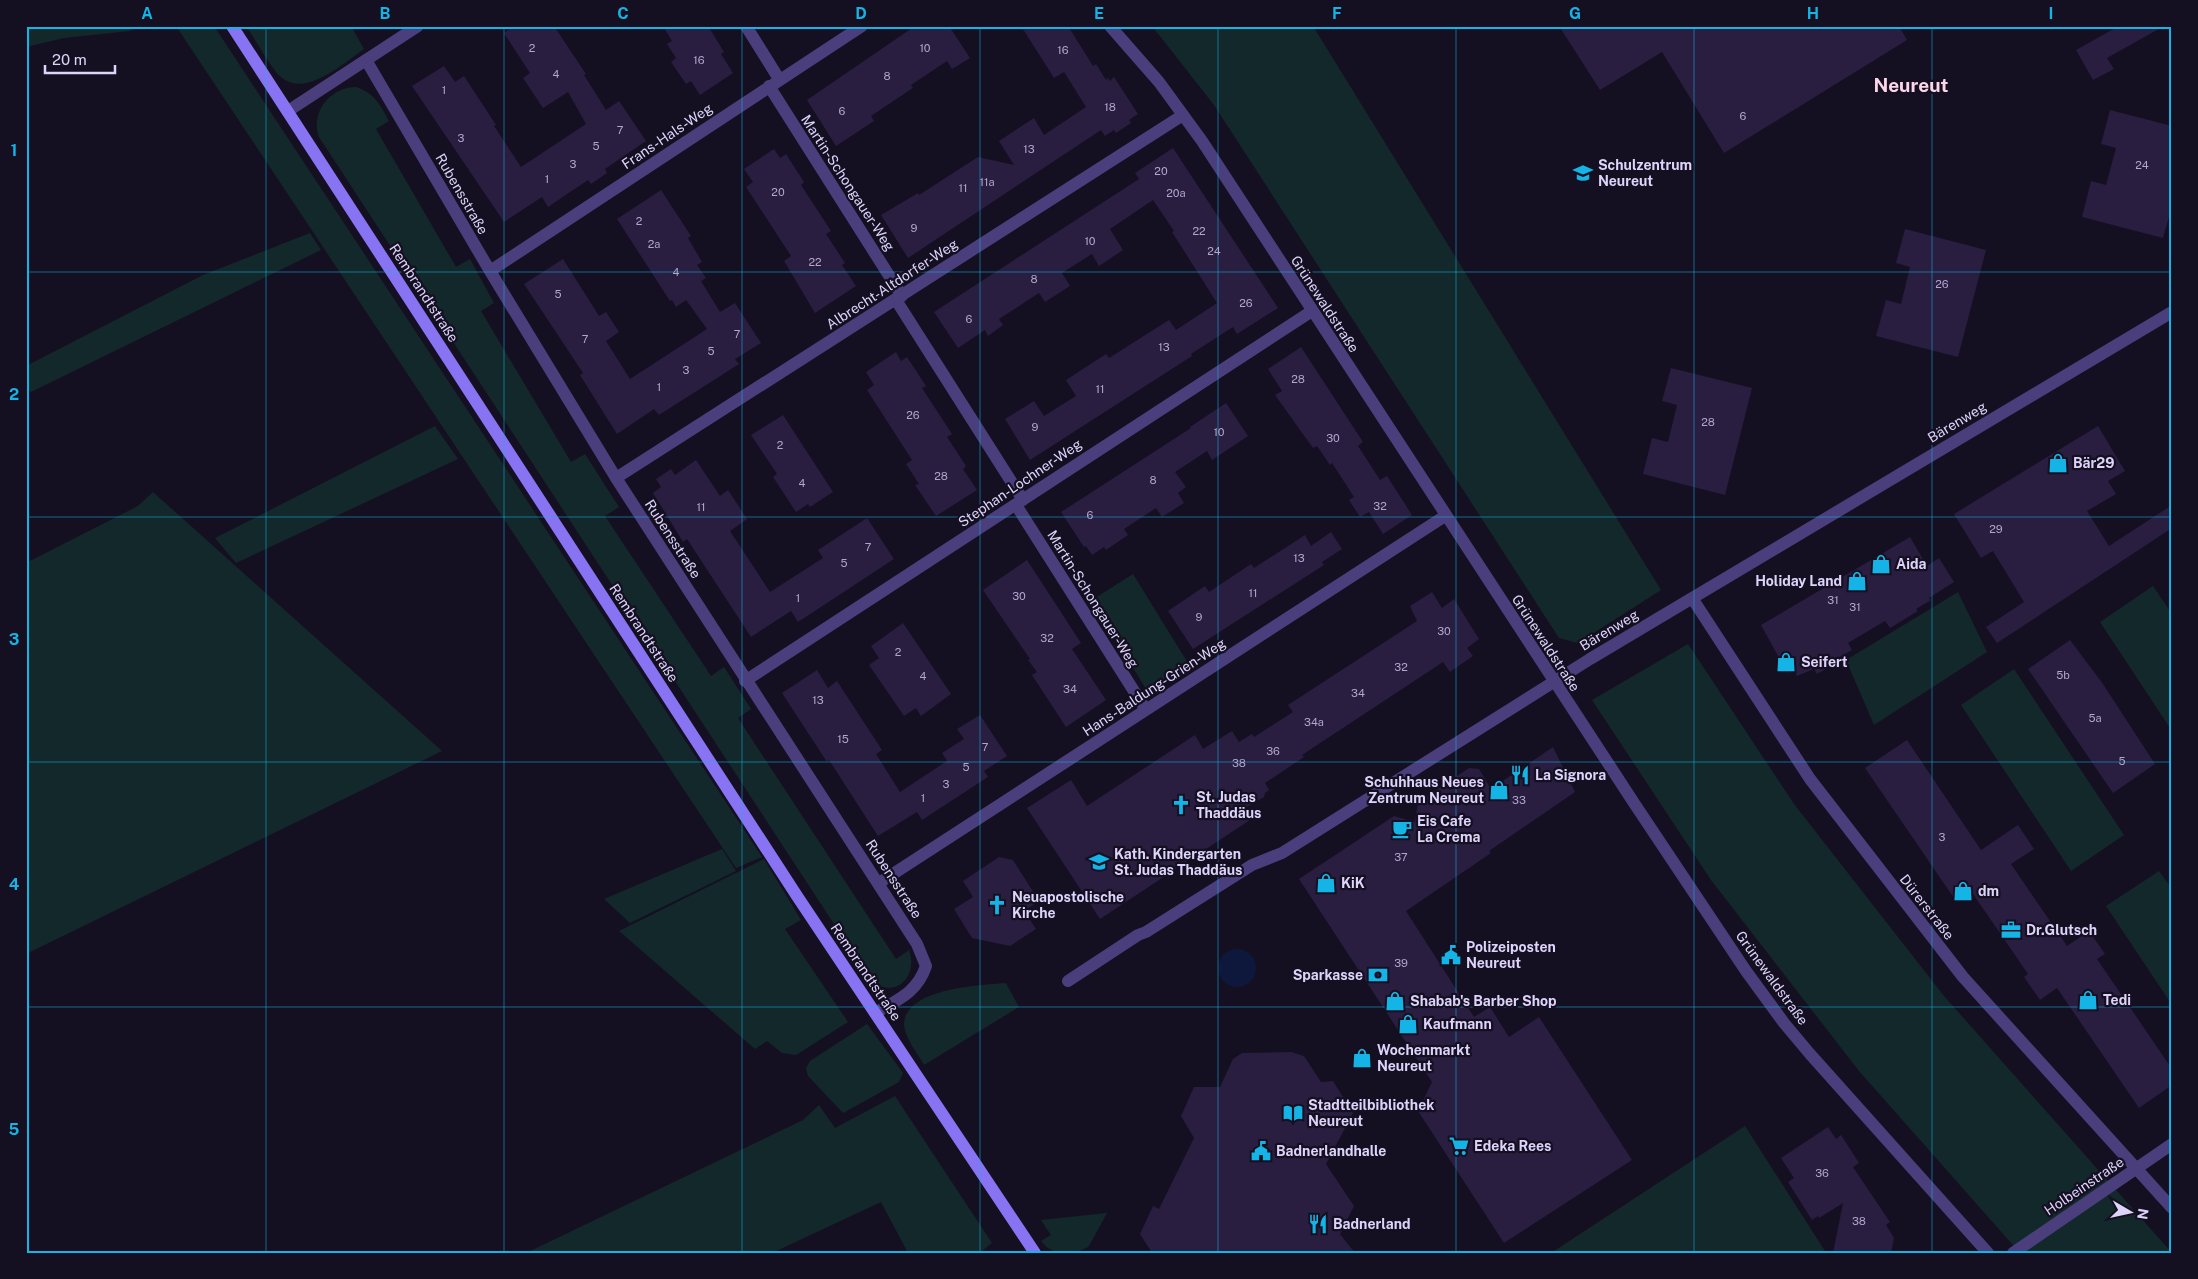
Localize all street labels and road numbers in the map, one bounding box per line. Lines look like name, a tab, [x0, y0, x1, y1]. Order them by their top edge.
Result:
street label: Frans-Hals-Weg	[619, 100, 716, 172]
street label: Martin-Schongauer-Weg	[798, 112, 898, 254]
street label: Rubensstraße	[432, 151, 492, 237]
street label: Albrecht-Altdorfer-Weg	[823, 235, 961, 333]
street label: Rembrandtstraße	[386, 241, 462, 345]
street label: Grünewaldstraße	[1288, 253, 1362, 355]
street label: Bärenweg	[1925, 398, 1989, 446]
street label: Stephan-Lochner-Weg	[955, 436, 1085, 530]
street label: Rubensstraße	[642, 497, 704, 581]
street label: Martin-Schongauer-Weg	[1044, 527, 1142, 671]
street label: Rembrandtstraße	[606, 581, 682, 685]
street label: Grünewaldstraße	[1509, 592, 1583, 694]
street label: Bärenweg	[1577, 606, 1641, 654]
street label: Hans-Baldung-Grien-Weg	[1080, 635, 1229, 739]
street label: Rubensstraße	[863, 837, 925, 921]
street label: Dürerstraße	[1897, 871, 1957, 943]
street label: Rembrandtstraße	[828, 920, 905, 1024]
street label: Grünewaldstraße	[1733, 928, 1811, 1028]
street label: Holbeinstraße	[2041, 1154, 2127, 1218]

